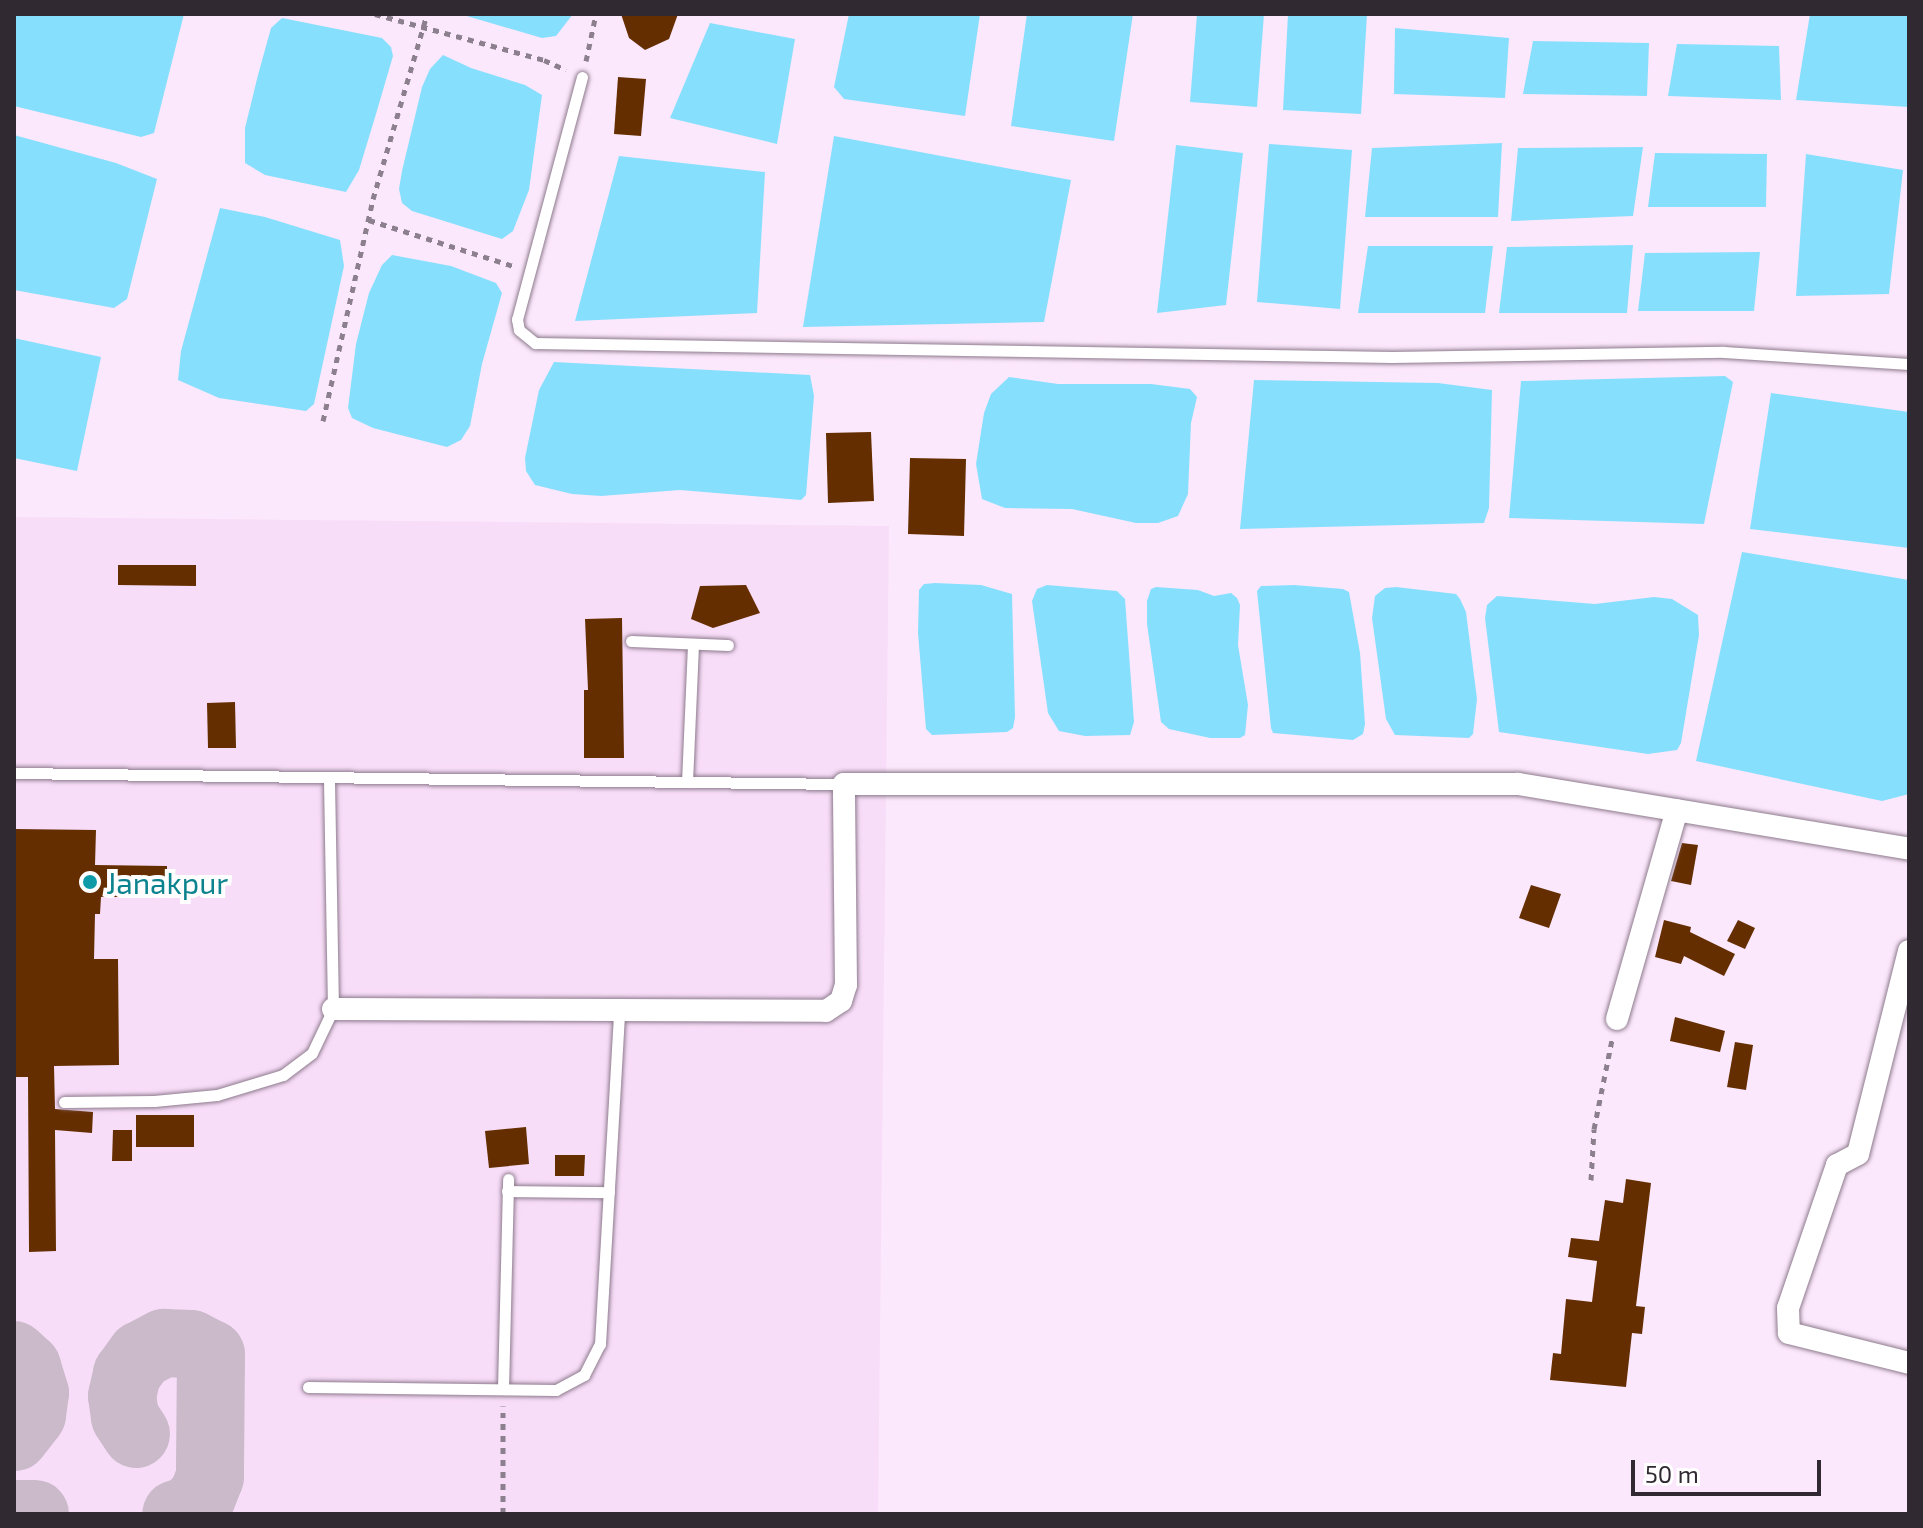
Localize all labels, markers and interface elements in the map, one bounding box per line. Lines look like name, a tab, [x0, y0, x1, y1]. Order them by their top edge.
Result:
place label: Janakpur	[106, 864, 228, 900]
marker: Janakpur	[81, 873, 99, 891]
scale bar	[1635, 1444, 1825, 1494]
text: 50 m	[1645, 1459, 1699, 1488]

